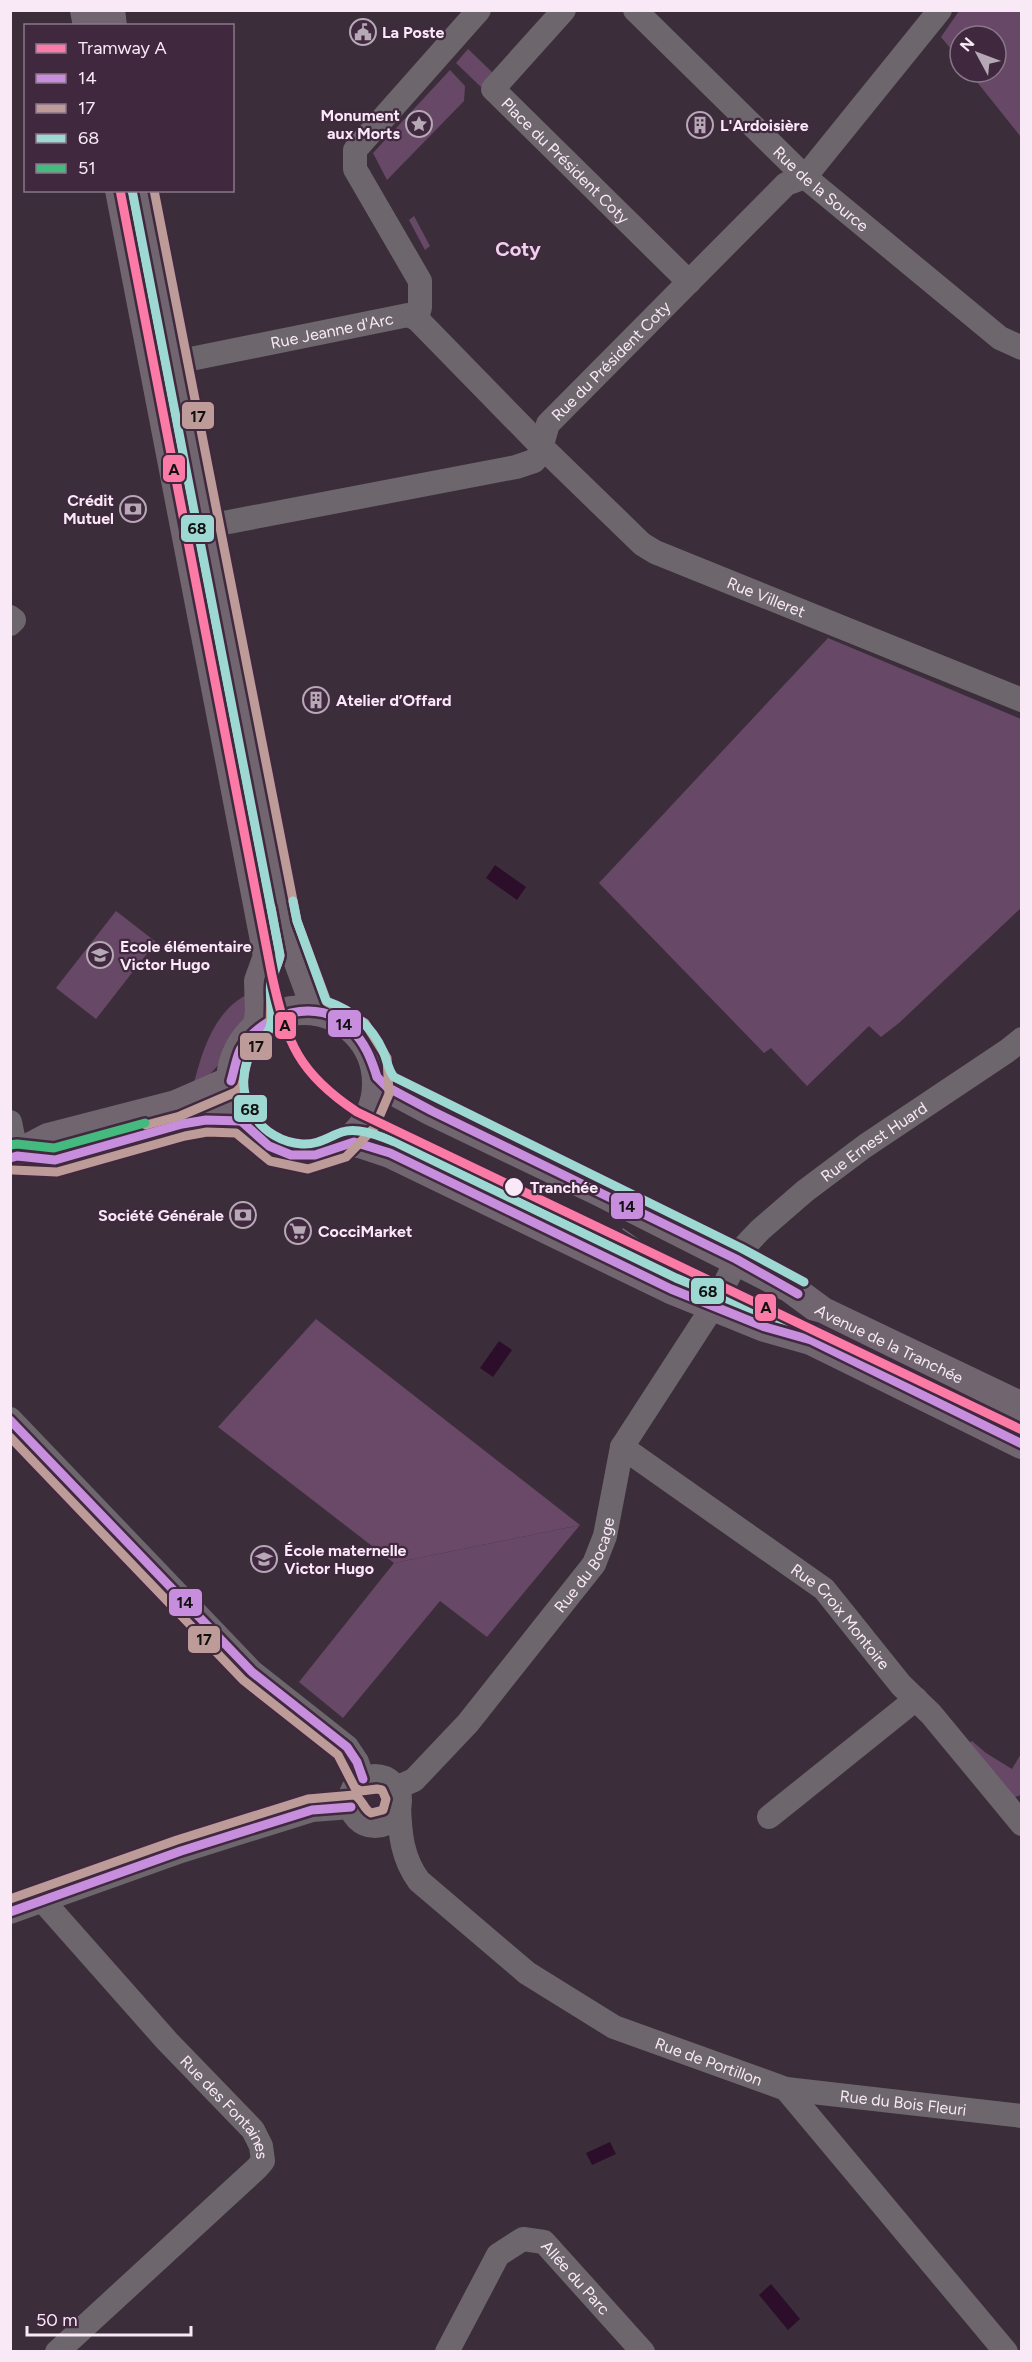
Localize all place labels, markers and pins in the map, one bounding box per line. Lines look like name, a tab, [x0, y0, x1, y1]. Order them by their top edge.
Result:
public building icon: La Poste	[348, 17, 378, 47]
place label: La Poste	[382, 23, 444, 42]
place label: Monument aux Morts	[320, 106, 401, 143]
place icon: Monument aux Morts	[404, 109, 434, 139]
building icon: L'Ardoisière	[685, 110, 715, 140]
place label: L'Ardoisière	[720, 116, 809, 135]
place label: Crédit Mutuel	[63, 491, 114, 528]
bank icon: Crédit Mutuel	[118, 494, 148, 524]
building icon: Atelier d’Offard	[301, 685, 331, 715]
place label: Atelier d’Offard	[336, 691, 452, 710]
place label: Ecole élémentaire Victor Hugo	[120, 937, 252, 974]
school or university icon: Ecole élémentaire Victor Hugo	[85, 940, 115, 970]
marker: Tranchée	[503, 1176, 525, 1198]
place label: Tranchée	[530, 1178, 598, 1197]
bank icon: Société Générale	[228, 1200, 258, 1230]
place label: Société Générale	[98, 1206, 224, 1225]
supermarket icon: CocciMarket	[283, 1216, 313, 1246]
place label: CocciMarket	[318, 1222, 412, 1241]
place label: École maternelle Victor Hugo	[284, 1541, 407, 1578]
school or university icon: École maternelle Victor Hugo	[249, 1544, 279, 1574]

